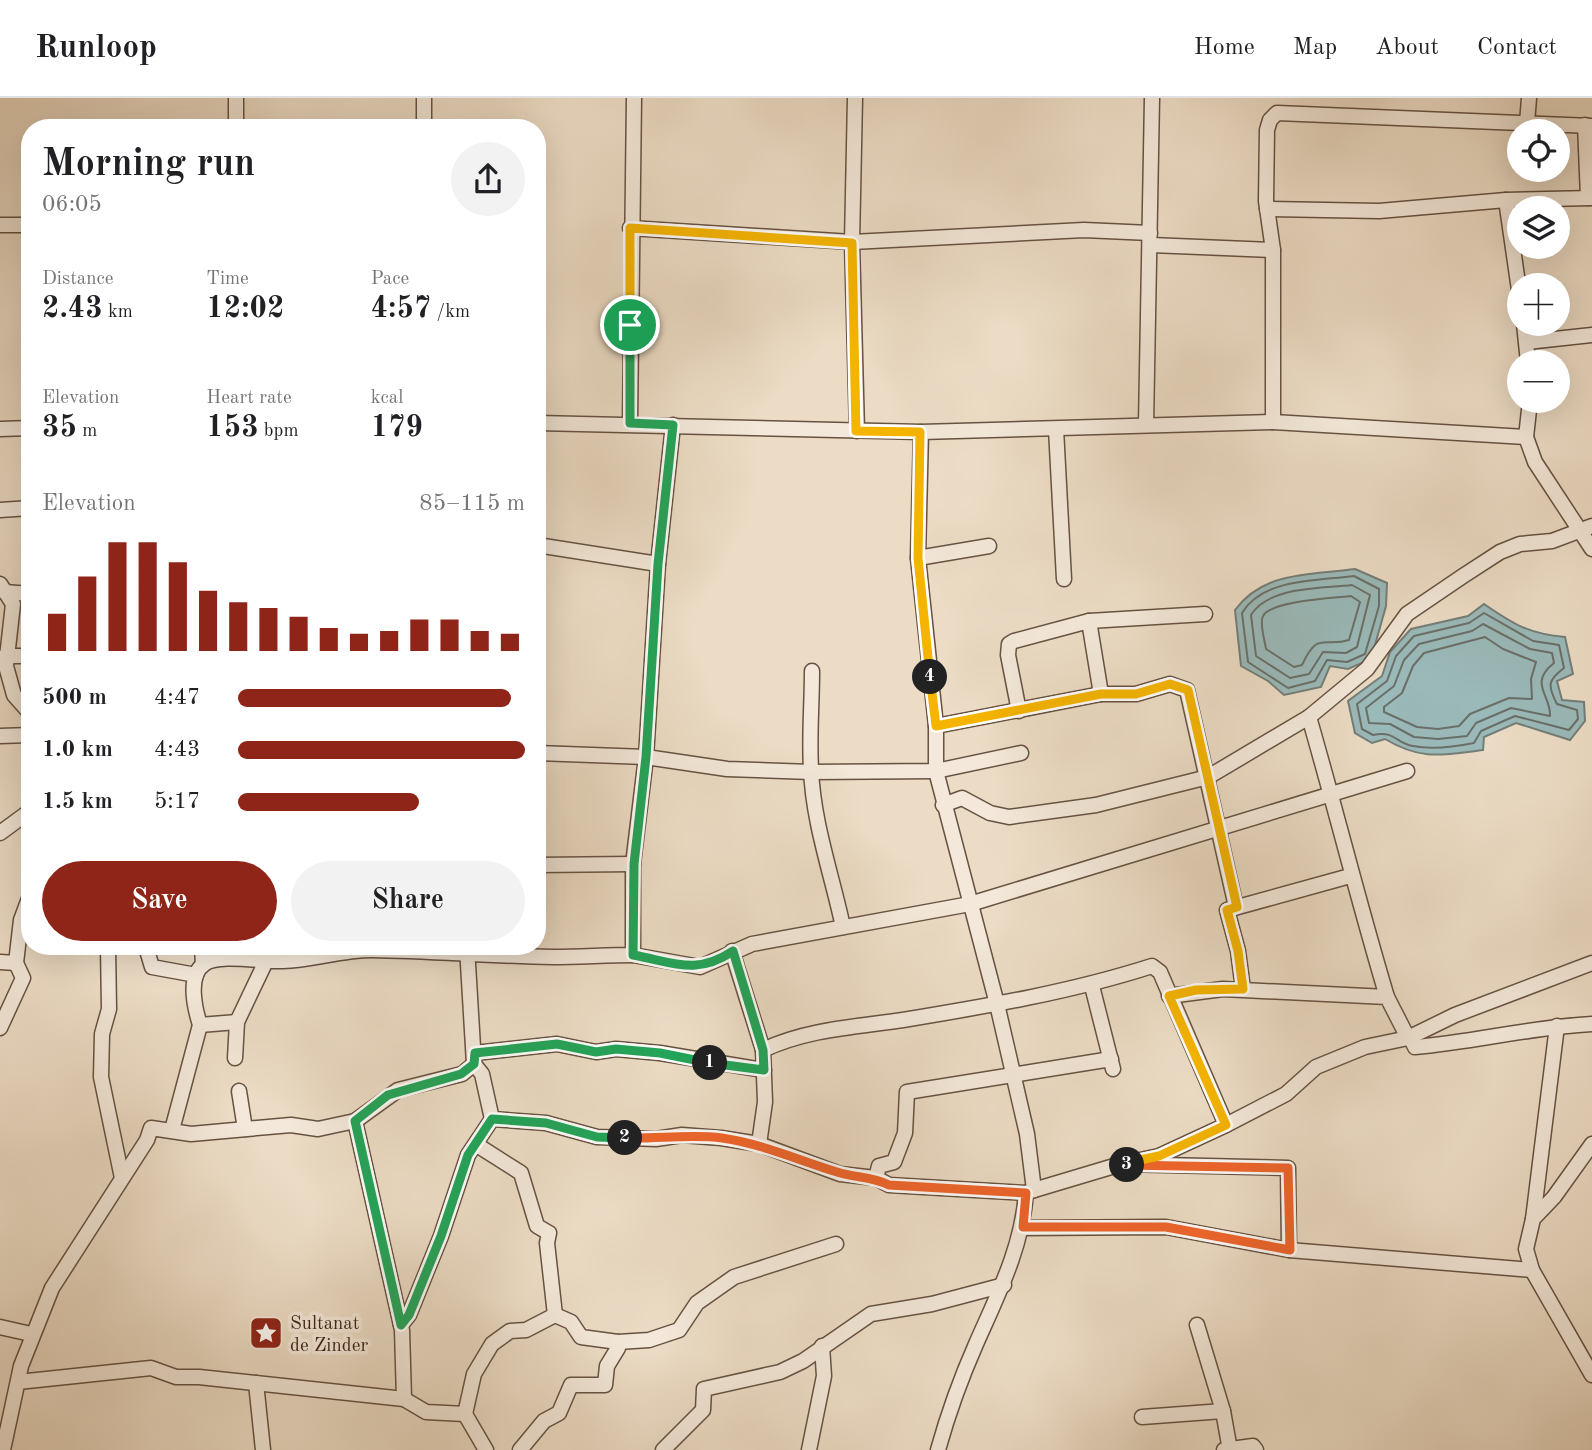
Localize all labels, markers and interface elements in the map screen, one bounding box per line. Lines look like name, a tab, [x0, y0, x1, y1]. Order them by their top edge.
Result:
text: Runloop	[35, 32, 157, 65]
text: Home	[1194, 36, 1255, 60]
text: Map	[1293, 36, 1337, 60]
text: About	[1375, 36, 1439, 60]
text: Contact	[1477, 36, 1557, 60]
map controls	[1507, 119, 1570, 413]
button: locate	[1507, 119, 1570, 182]
button: share	[451, 142, 525, 216]
text: Morning run	[42, 146, 255, 184]
text: 06:05	[42, 193, 102, 216]
button: layers	[1507, 196, 1570, 259]
text: Distance	[42, 270, 114, 289]
text: Time	[206, 270, 249, 289]
text: Pace	[371, 270, 409, 289]
button: +	[1507, 273, 1570, 336]
text: 2.43	[42, 294, 103, 324]
text: 12:02	[206, 294, 284, 324]
text: 4:57	[371, 294, 431, 324]
pin	[600, 295, 660, 355]
text: km	[103, 303, 133, 322]
text: /km	[431, 303, 470, 322]
icon: arrive	[611, 306, 649, 344]
button: −	[1507, 350, 1570, 413]
text: Elevation	[42, 389, 119, 408]
text: Heart rate	[206, 389, 292, 408]
text: kcal	[371, 389, 403, 408]
text: 35	[42, 413, 77, 443]
text: 153	[206, 413, 259, 443]
text: 179	[371, 413, 423, 443]
text: m	[77, 422, 97, 441]
text: bpm	[259, 422, 299, 441]
text: Elevation	[42, 492, 136, 515]
text: 85–115 m	[419, 492, 525, 515]
pin: 4	[912, 660, 948, 694]
text: 4	[924, 667, 935, 686]
text: 500 m	[42, 686, 107, 709]
text: 4:47	[154, 686, 200, 709]
text: 1.0 km	[42, 738, 113, 761]
text: 4:43	[154, 738, 200, 761]
text: 1.5 km	[42, 790, 113, 813]
text: 5:17	[154, 790, 200, 813]
button: Save	[42, 861, 277, 941]
button: Share	[291, 861, 525, 941]
pin: 1	[692, 1046, 728, 1080]
text: 1	[704, 1053, 715, 1072]
pin: 2	[608, 1121, 642, 1156]
text: 2	[619, 1128, 630, 1147]
pin: 3	[1110, 1148, 1144, 1182]
text: 3	[1121, 1155, 1132, 1174]
place icon: Sultanat de Zinder	[247, 1314, 285, 1352]
place label: Sultanat de Zinder	[290, 1315, 368, 1356]

